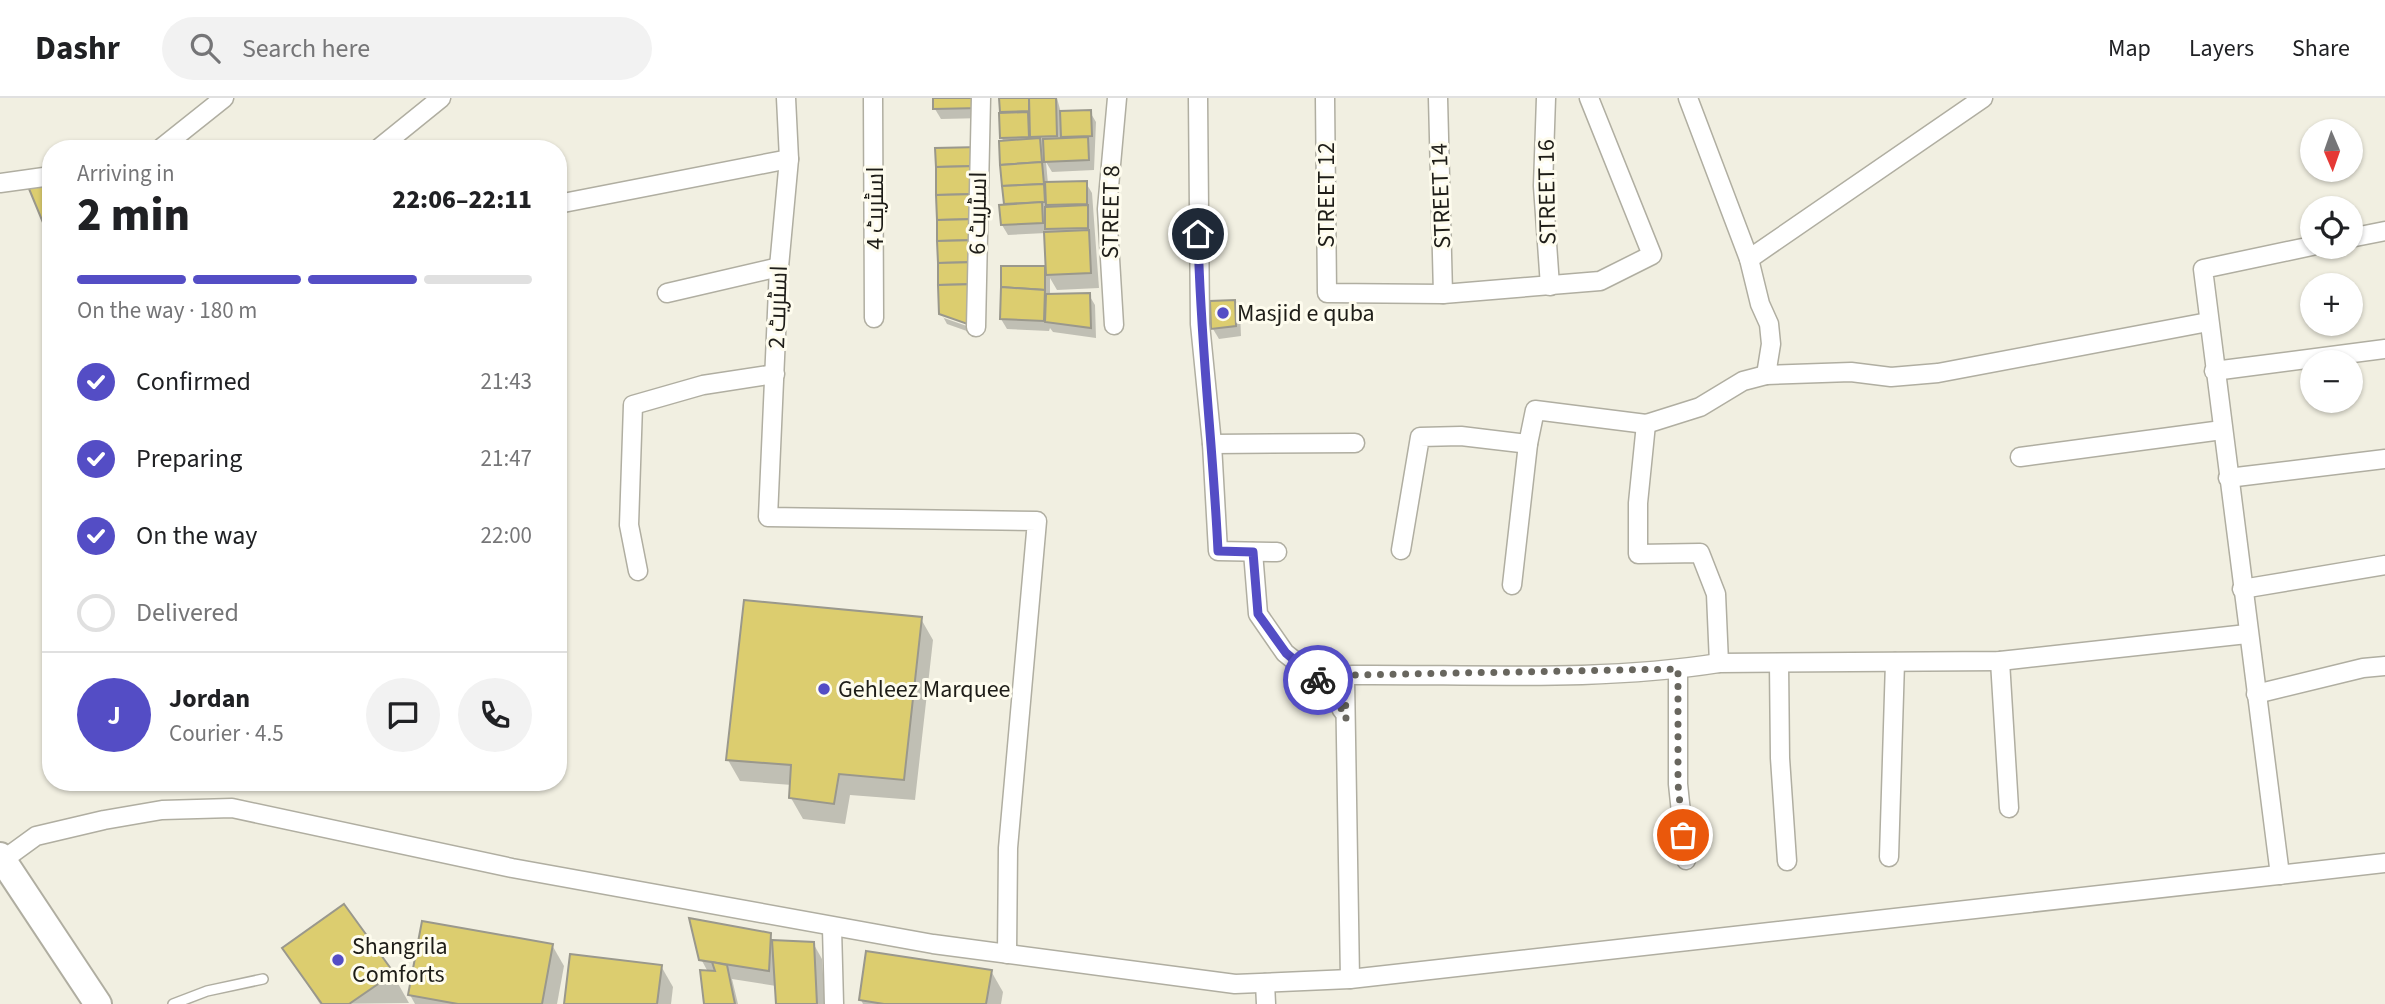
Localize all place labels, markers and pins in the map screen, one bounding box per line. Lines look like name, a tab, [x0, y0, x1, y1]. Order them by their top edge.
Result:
pin	[1168, 204, 1228, 264]
place label: Masjid e quba	[1237, 296, 1375, 331]
marker: Masjid e quba	[1215, 305, 1231, 321]
place label: Gehleez Marquee	[838, 672, 1011, 707]
marker: Gehleez Marquee	[816, 681, 832, 697]
pin	[1653, 805, 1713, 865]
place label: Shangrila Comforts	[352, 929, 448, 992]
marker: Shangrila Comforts	[330, 952, 346, 968]

